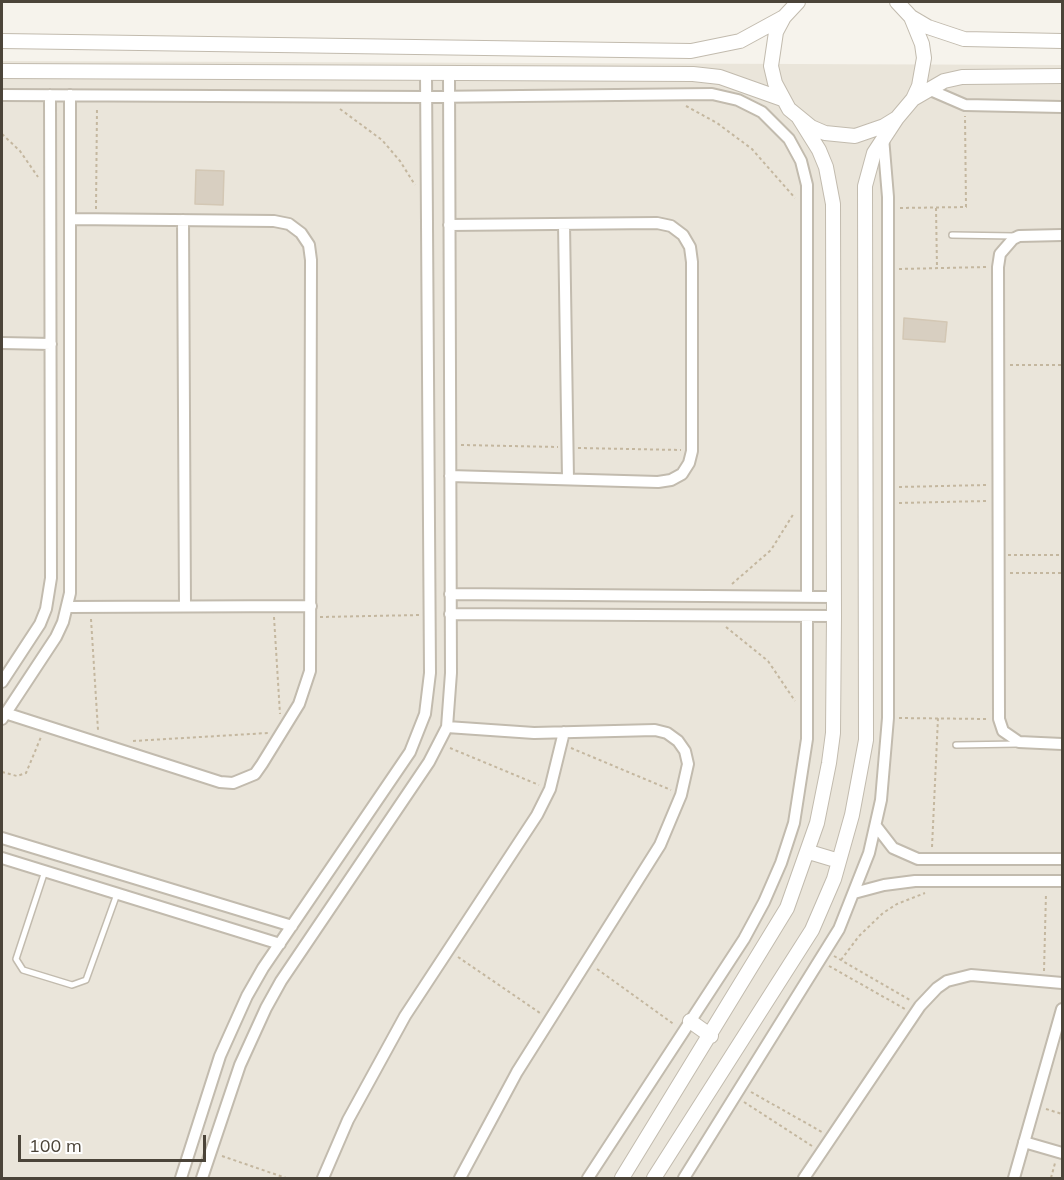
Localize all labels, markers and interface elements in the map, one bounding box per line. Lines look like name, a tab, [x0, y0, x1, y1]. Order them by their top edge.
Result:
scale bar	[21, 1123, 208, 1161]
text: 100 m	[29, 1134, 82, 1157]

